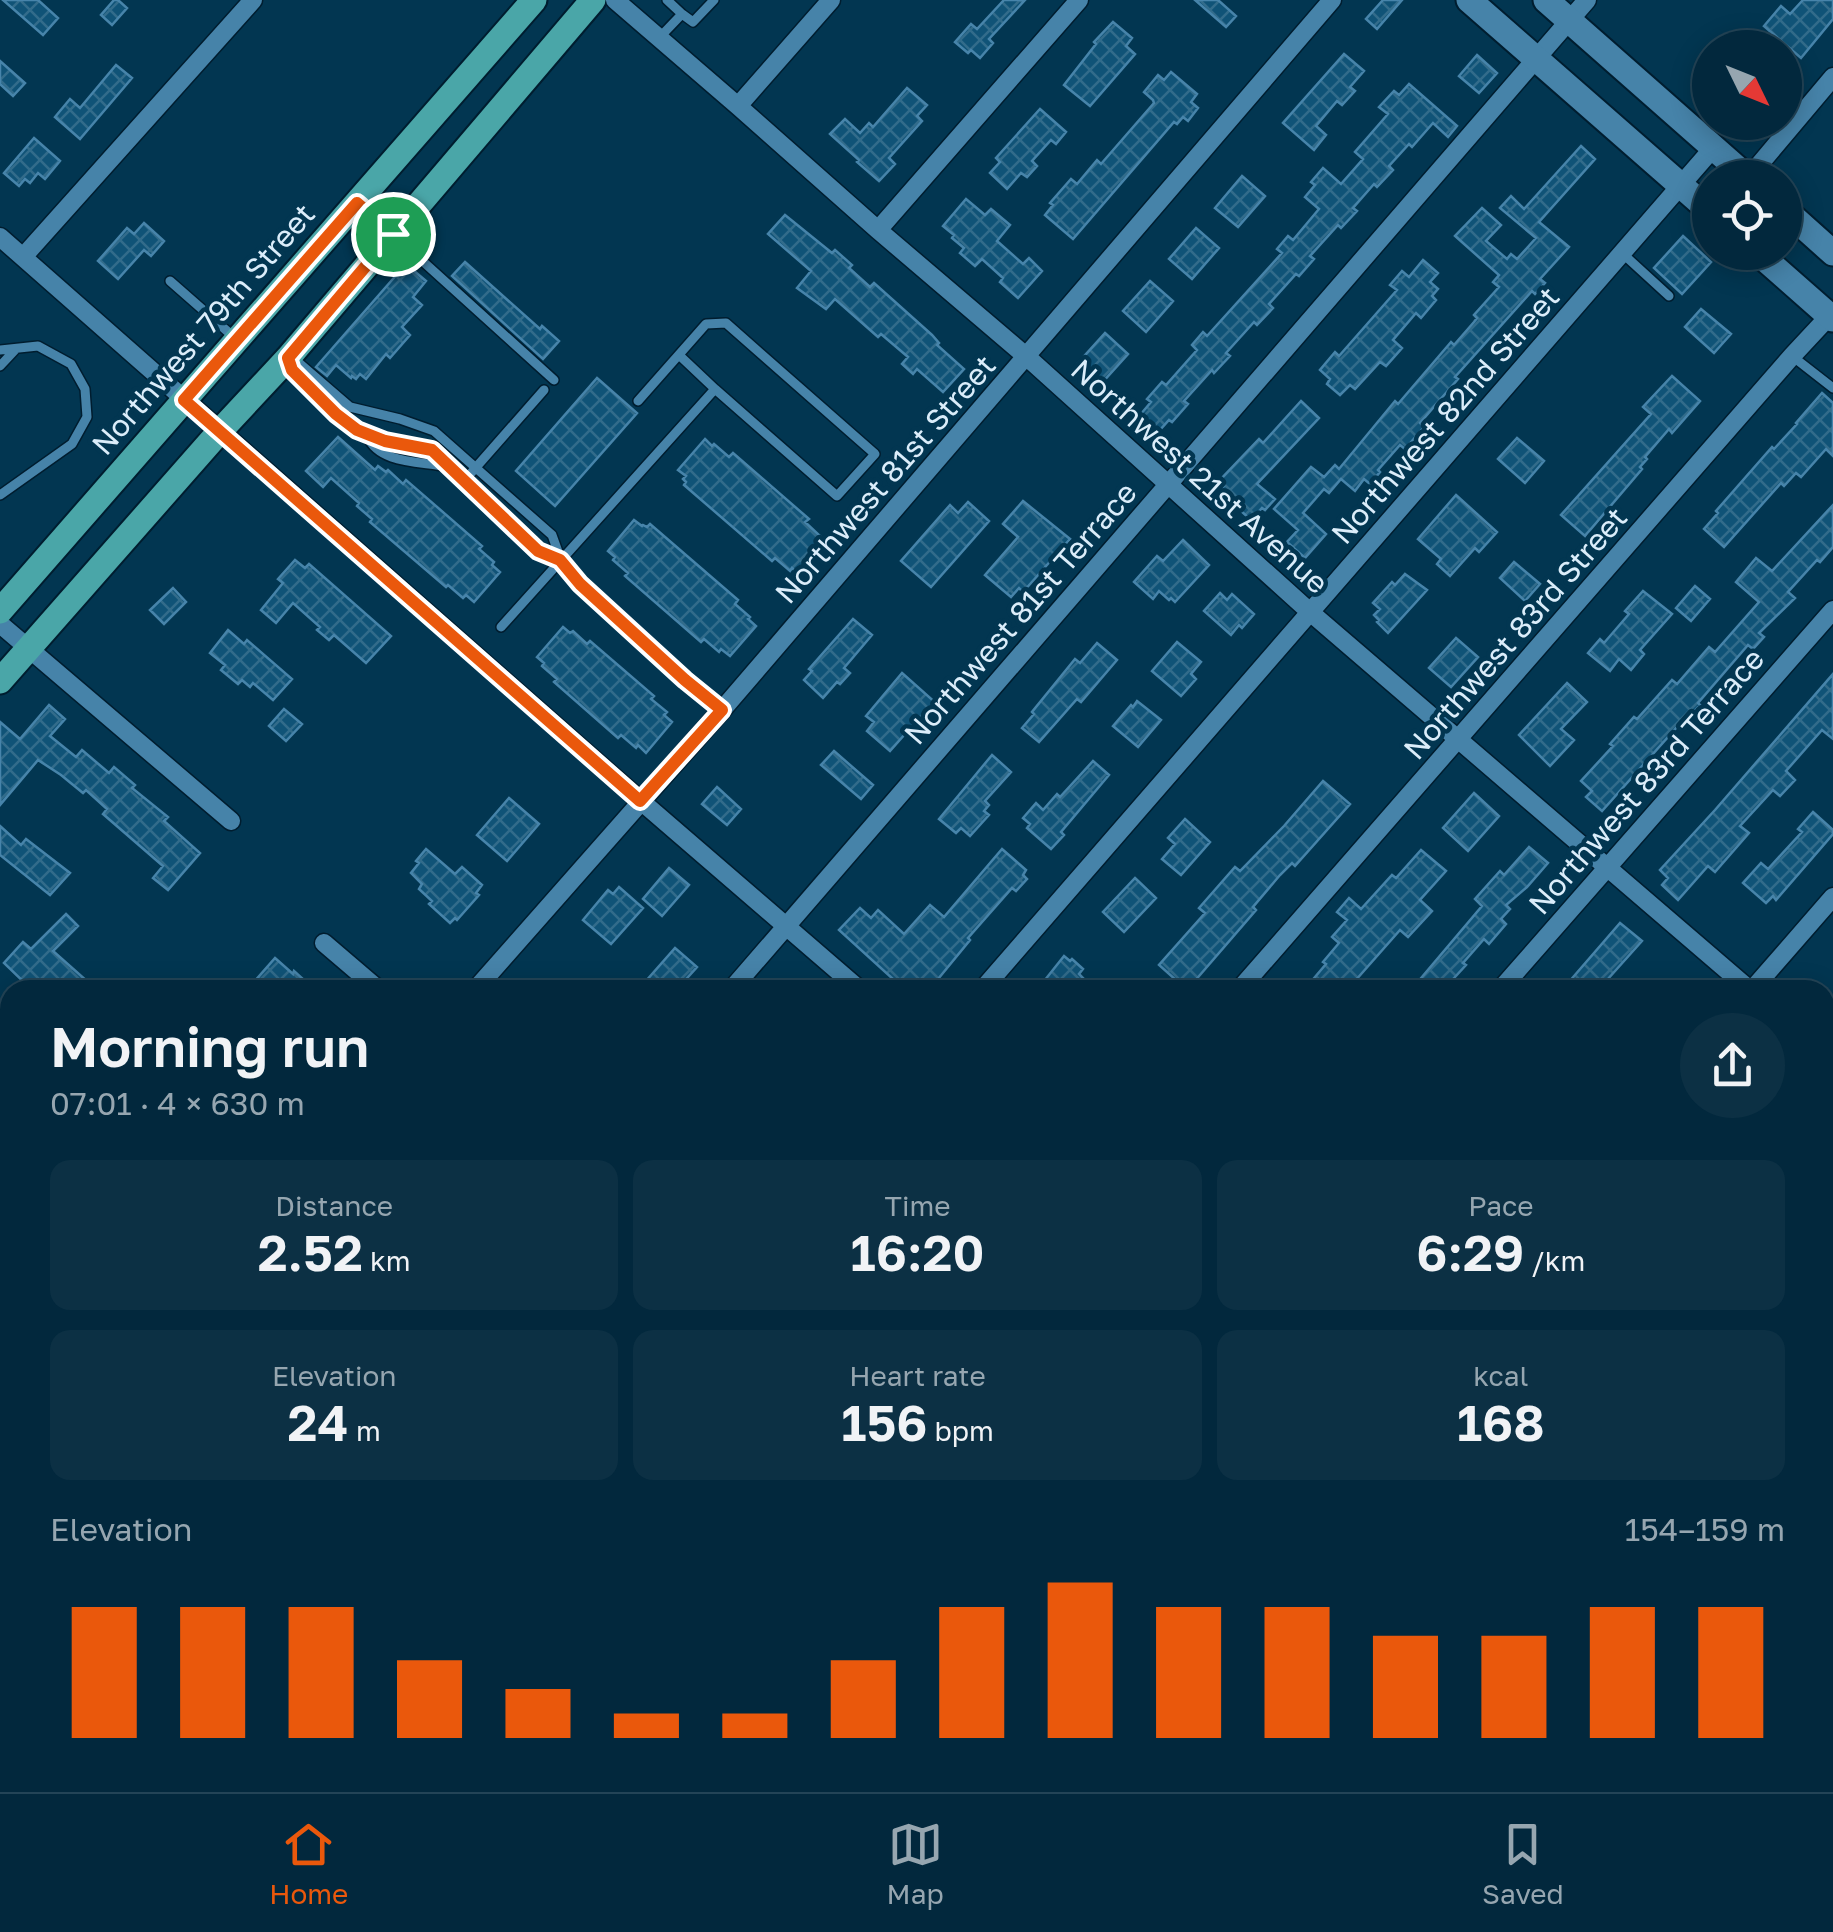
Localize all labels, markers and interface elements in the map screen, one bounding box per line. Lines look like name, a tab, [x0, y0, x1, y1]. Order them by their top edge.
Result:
north arrow	[1692, 30, 1802, 140]
map controls	[1692, 30, 1802, 270]
button: locate	[1692, 160, 1802, 270]
pin	[351, 192, 436, 277]
street label: Northwest 79th Street	[84, 196, 322, 462]
icon: arrive	[366, 207, 421, 262]
street label: Northwest 82nd Street	[1324, 279, 1566, 551]
street label: Northwest 81st Street	[767, 348, 1003, 610]
street label: Northwest 21st Avenue	[1064, 351, 1336, 601]
street label: Northwest 81st Terrace	[896, 475, 1144, 751]
street label: Northwest 83rd Street	[1396, 500, 1634, 766]
street label: Northwest 83rd Terrace	[1521, 641, 1771, 921]
text: Morning run	[50, 1013, 369, 1079]
button: share	[1680, 1013, 1785, 1118]
text: 07:01 · 4 × 630 m	[50, 1084, 305, 1122]
text: Distance	[275, 1189, 393, 1222]
text: Time	[885, 1189, 950, 1222]
text: Pace	[1468, 1189, 1534, 1222]
text: 2.52	[258, 1222, 363, 1282]
text: 16:20	[851, 1222, 984, 1282]
text: 6:29	[1416, 1222, 1524, 1282]
text: km	[363, 1244, 411, 1277]
text: /km	[1524, 1244, 1585, 1277]
text: Elevation	[272, 1359, 396, 1392]
text: Heart rate	[849, 1359, 986, 1392]
text: kcal	[1473, 1359, 1528, 1392]
text: 24	[288, 1392, 349, 1452]
text: 156	[841, 1392, 928, 1452]
text: 168	[1457, 1392, 1545, 1452]
text: m	[349, 1414, 381, 1447]
text: bpm	[928, 1414, 994, 1447]
text: Elevation	[50, 1510, 192, 1548]
text: 154–159 m	[1625, 1510, 1785, 1548]
tab: Home	[269, 1817, 348, 1910]
tab: Map	[887, 1817, 944, 1910]
tab: Saved	[1482, 1817, 1564, 1910]

